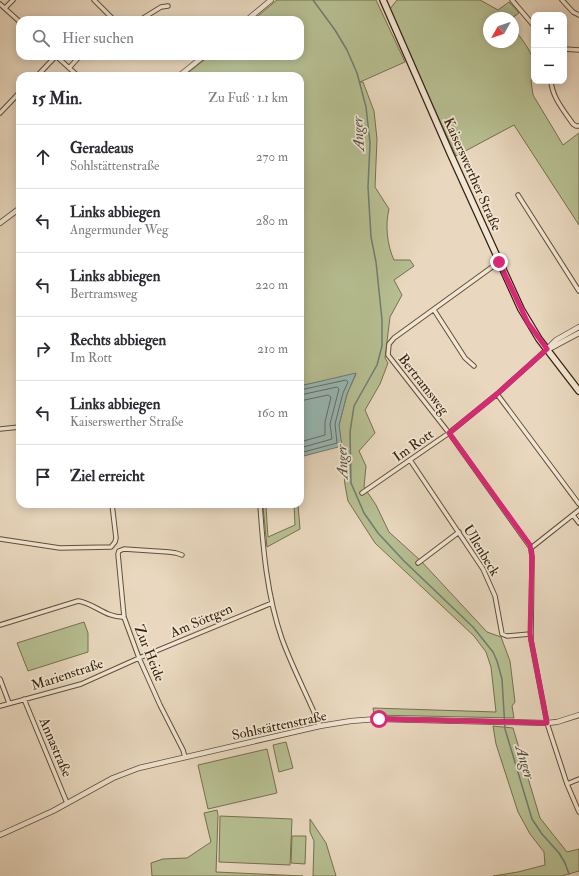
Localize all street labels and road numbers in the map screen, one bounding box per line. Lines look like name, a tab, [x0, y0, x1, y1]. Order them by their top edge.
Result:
street label: Kaiserswerther Straße	[440, 115, 505, 234]
street label: Bertramsweg	[395, 350, 453, 419]
street label: Im Rott	[390, 425, 437, 465]
street label: Ullenbeck	[460, 521, 504, 579]
street label: Am Söttgen	[166, 600, 235, 642]
street label: Zur Heide	[131, 622, 169, 684]
street label: Marienstraße	[29, 655, 106, 694]
street label: Sohlstättenstraße	[230, 707, 328, 744]
street label: Annastraße	[35, 714, 76, 780]

